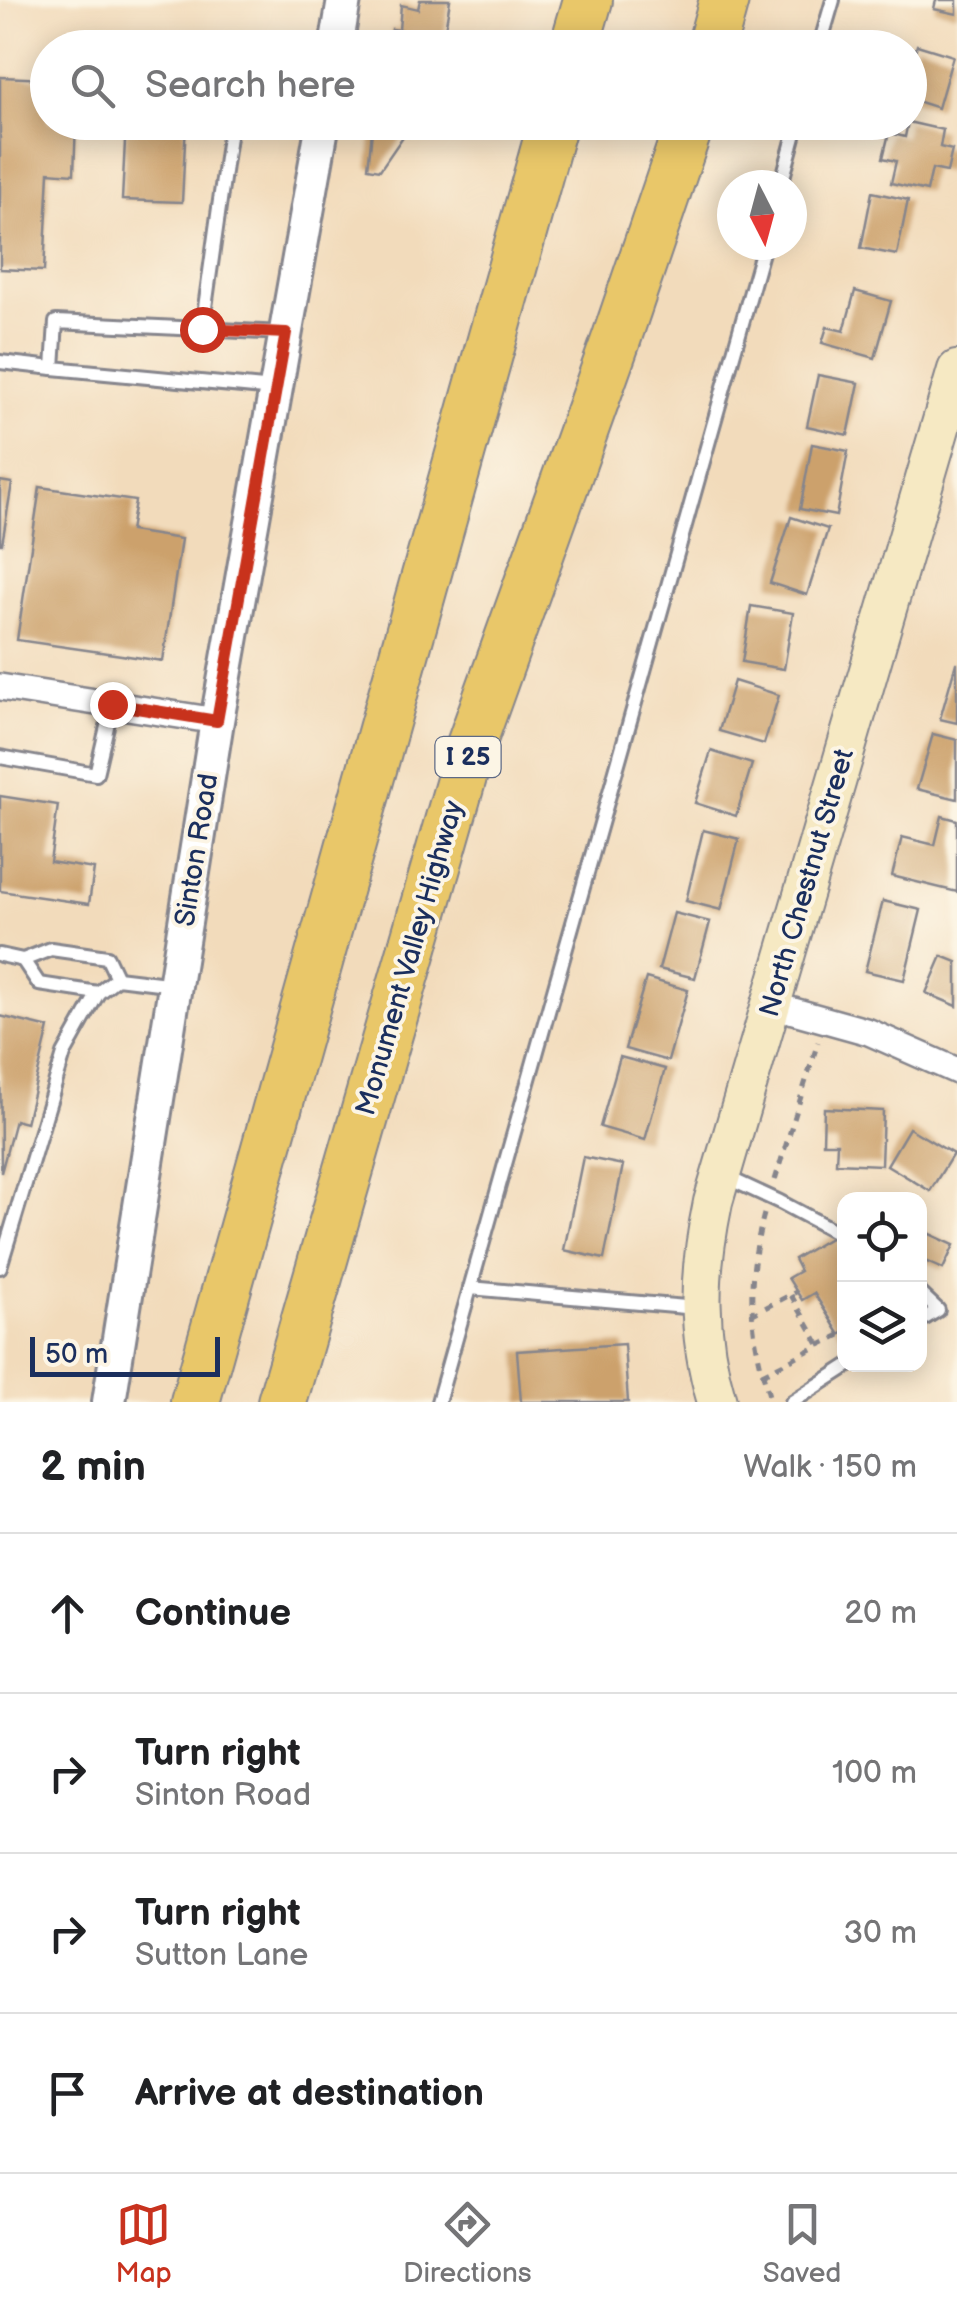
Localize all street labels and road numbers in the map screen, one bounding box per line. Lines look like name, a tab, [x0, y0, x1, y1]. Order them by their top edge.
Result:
road number: I 25	[436, 737, 500, 777]
street label: North Chestnut Street	[753, 745, 861, 1021]
street label: Sinton Road	[169, 771, 225, 929]
street label: Monument Valley Highway	[349, 797, 471, 1119]

